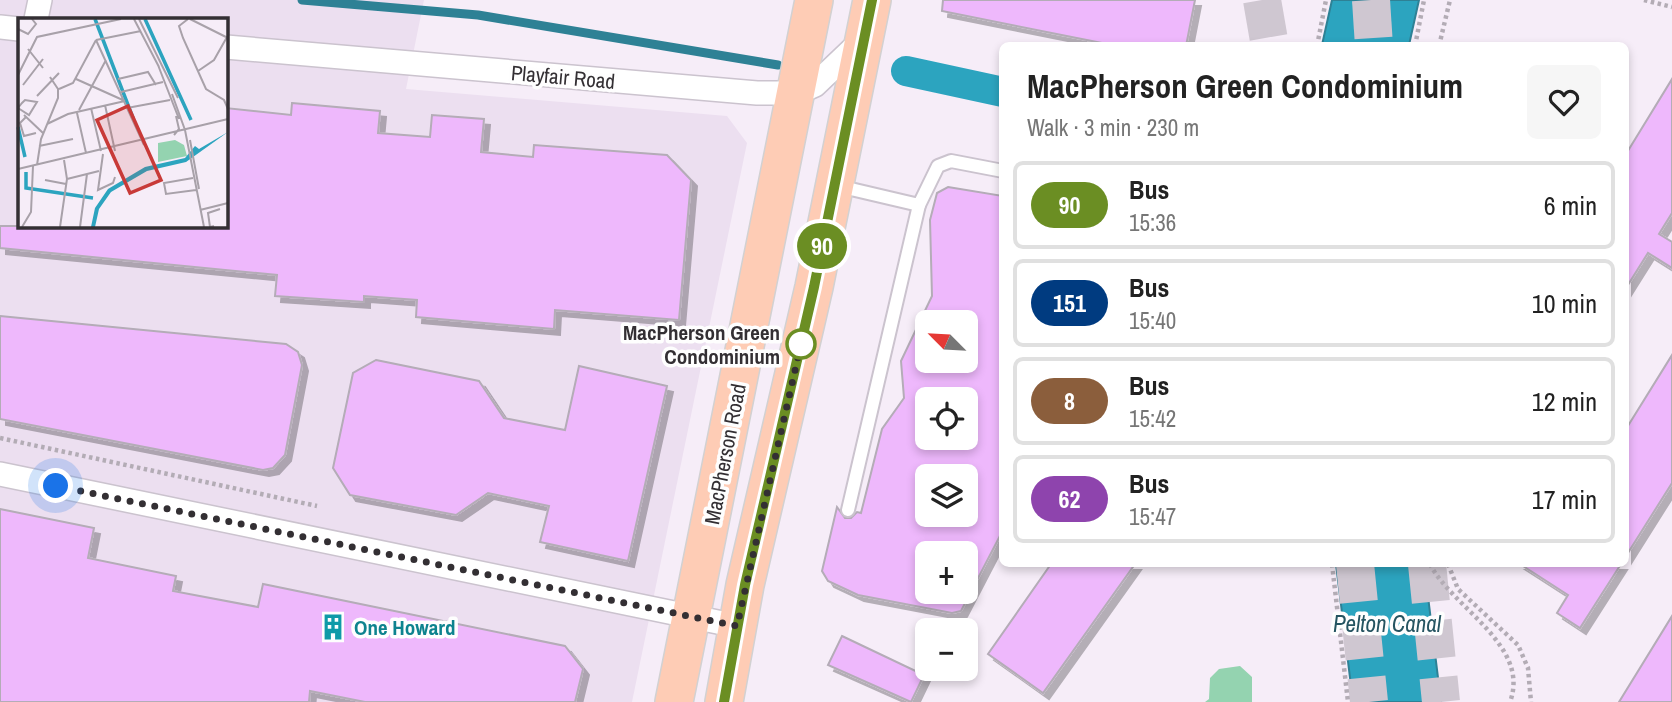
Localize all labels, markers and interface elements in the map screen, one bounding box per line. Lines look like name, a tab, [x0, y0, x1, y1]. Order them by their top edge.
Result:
inset map	[18, 18, 228, 228]
street label: Playfair Road	[510, 58, 616, 96]
text: MacPherson Green Condominium	[1027, 64, 1463, 108]
button: heart	[1527, 65, 1601, 139]
text: Walk · 3 min · 230 m	[1027, 112, 1199, 143]
text: Bus	[1129, 172, 1169, 207]
text: 6 min	[1544, 188, 1597, 223]
text: 90	[1059, 189, 1080, 221]
text: 15:36	[1129, 207, 1176, 238]
line badge: 90	[790, 223, 854, 269]
text: 90	[811, 230, 833, 262]
text: Bus	[1129, 270, 1169, 305]
text: 10 min	[1532, 286, 1597, 321]
text: 151	[1053, 287, 1086, 319]
text: 15:40	[1129, 305, 1176, 336]
north arrow	[915, 310, 978, 373]
map controls	[915, 310, 978, 681]
place label: MacPherson Green Condominium	[623, 318, 780, 371]
marker: MacPherson Green Condominium	[786, 329, 816, 359]
text: Bus	[1129, 368, 1169, 403]
street label: MacPherson Road	[697, 381, 753, 527]
text: 12 min	[1532, 384, 1597, 419]
text: 8	[1064, 385, 1075, 417]
button: locate	[915, 387, 978, 450]
text: 15:42	[1129, 403, 1176, 434]
button: layers	[915, 464, 978, 527]
text: Bus	[1129, 466, 1169, 501]
your location	[38, 468, 73, 503]
text: 17 min	[1532, 482, 1597, 517]
text: 62	[1059, 483, 1080, 515]
text: 15:47	[1129, 501, 1176, 532]
button: +	[915, 541, 978, 604]
water label: Pelton Canal	[1333, 608, 1442, 639]
building icon: One Howard	[318, 612, 348, 642]
place label: One Howard	[354, 613, 455, 642]
button: −	[915, 618, 978, 681]

